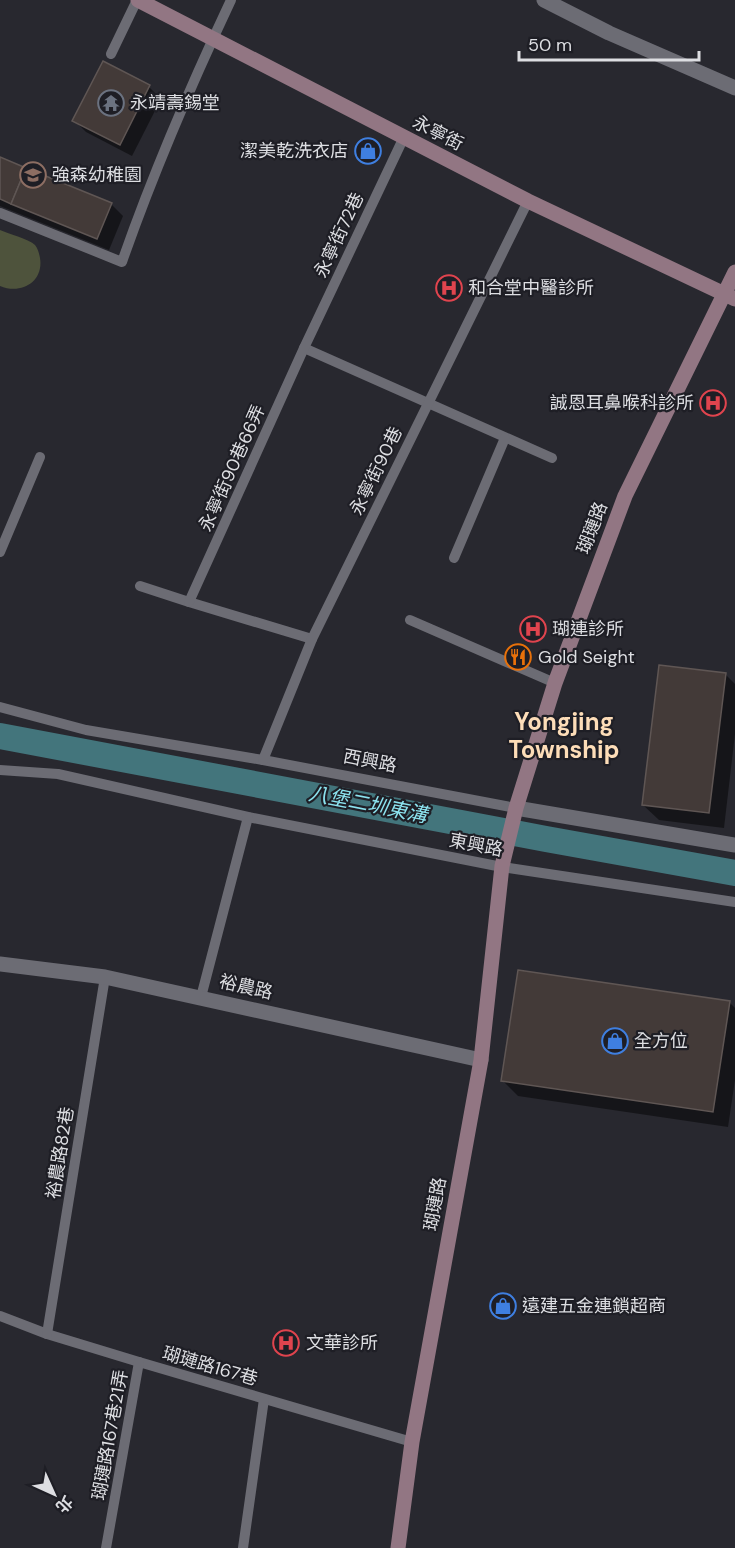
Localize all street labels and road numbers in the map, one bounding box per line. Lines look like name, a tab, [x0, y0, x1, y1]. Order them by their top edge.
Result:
street label: 永寧街	[408, 110, 468, 156]
street label: 永寧街72巷	[309, 188, 369, 282]
street label: 永寧街90巷66弄	[193, 401, 271, 535]
street label: 永寧街90巷	[344, 423, 408, 519]
street label: 瑚璉路	[571, 498, 613, 558]
street label: 西興路	[341, 744, 399, 778]
street label: 東興路	[447, 828, 505, 862]
street label: 裕農路	[217, 969, 275, 1005]
street label: 裕農路82巷	[41, 1105, 79, 1201]
street label: 瑚璉路	[418, 1175, 452, 1233]
street label: 瑚璉路167巷	[160, 1341, 260, 1391]
street label: 瑚璉路167巷21弄	[87, 1368, 133, 1502]

